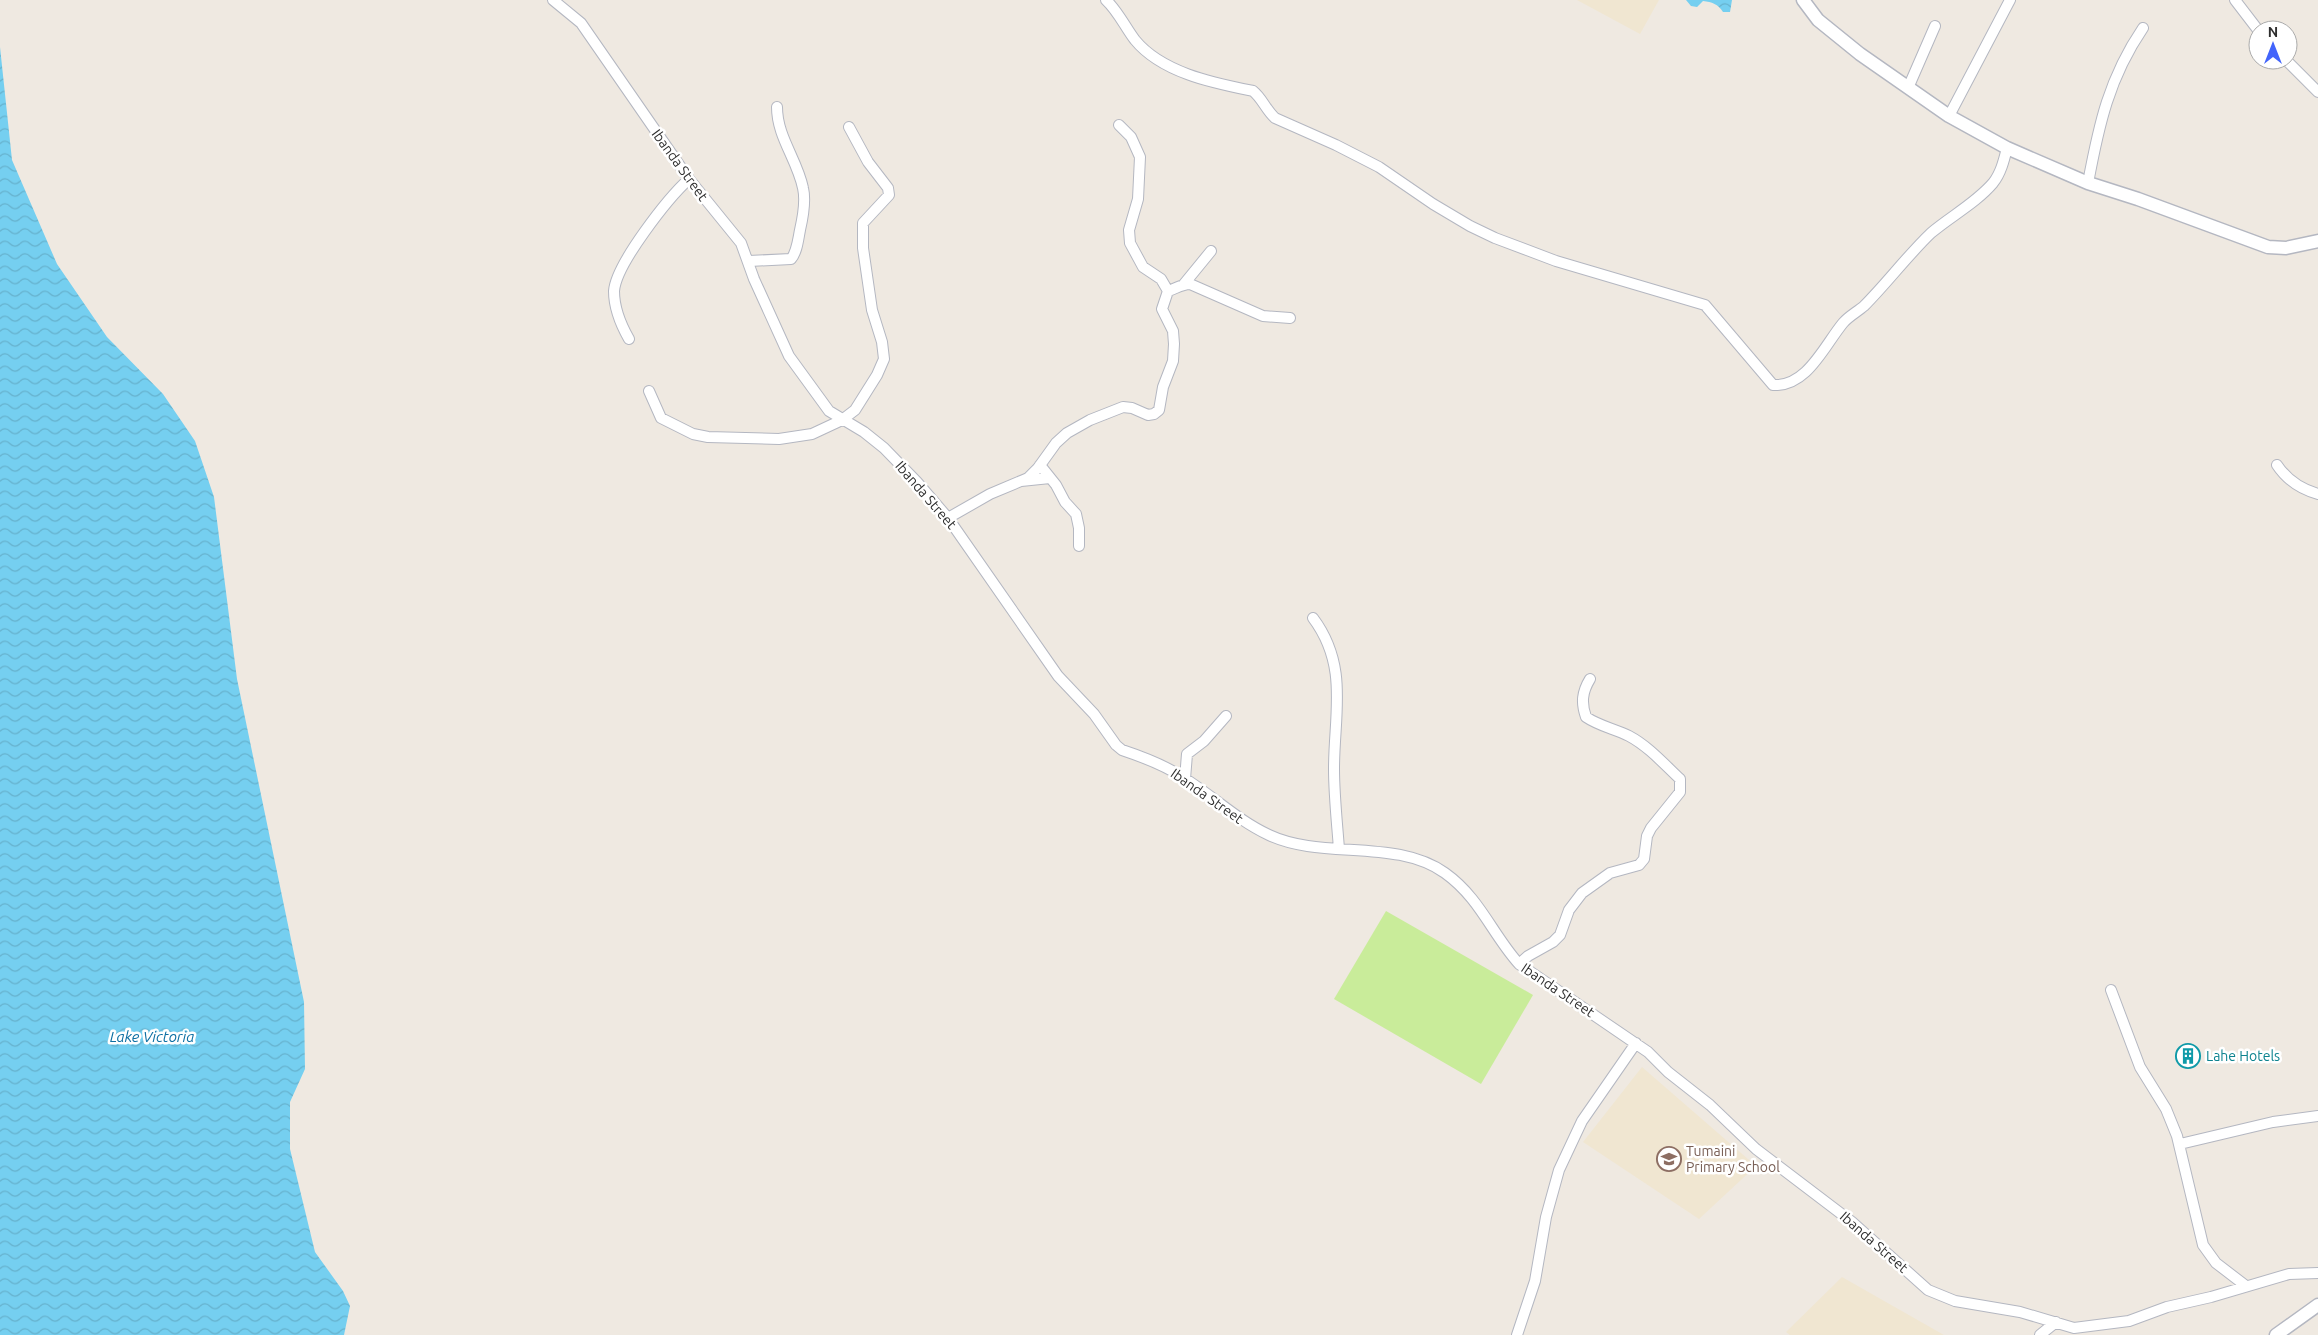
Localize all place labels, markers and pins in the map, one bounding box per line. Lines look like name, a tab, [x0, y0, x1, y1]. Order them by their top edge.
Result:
building icon: Lahe Hotels	[2175, 1043, 2201, 1069]
place label: Lahe Hotels	[2206, 1048, 2280, 1064]
place label: Tumaini Primary School	[1686, 1143, 1780, 1175]
school or university icon: Tumaini Primary School	[1656, 1146, 1682, 1172]

